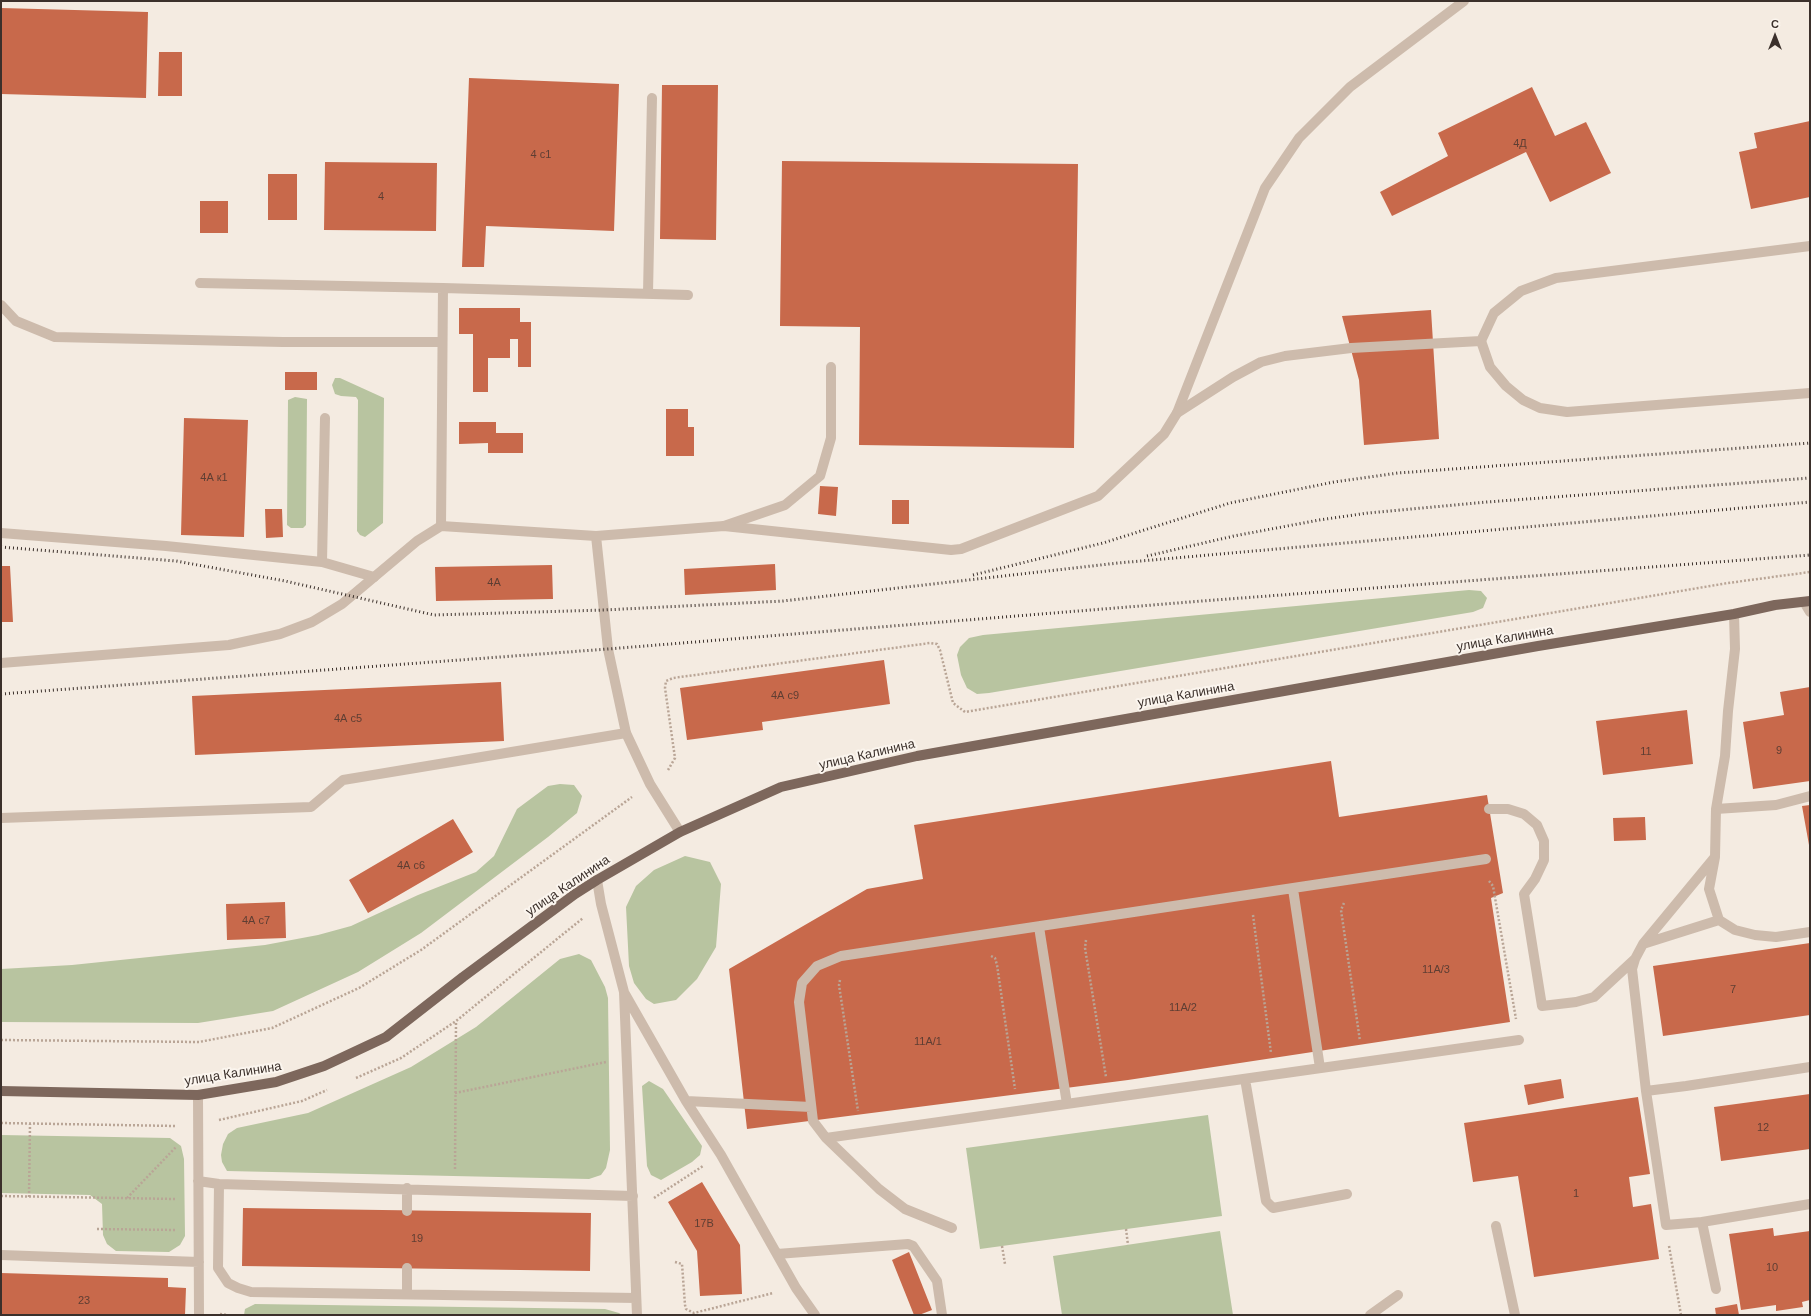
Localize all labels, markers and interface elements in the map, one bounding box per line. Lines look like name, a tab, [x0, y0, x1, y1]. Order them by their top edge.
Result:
north arrow	[1755, 16, 1795, 56]
text: С	[1771, 18, 1779, 30]
house number: 4Д	[1513, 137, 1527, 151]
house number: 4 с1	[531, 148, 551, 162]
house number: 4	[378, 190, 384, 204]
house number: 4А к1	[200, 471, 228, 485]
house number: 4А	[487, 576, 501, 590]
street label: улица Калинина	[1455, 623, 1555, 655]
street label: улица Калинина	[1136, 679, 1236, 711]
house number: 4А с9	[771, 689, 799, 703]
house number: 4А с5	[334, 712, 362, 726]
street label: улица Калинина	[818, 736, 916, 774]
house number: 9	[1776, 744, 1782, 758]
house number: 11	[1640, 745, 1652, 759]
street label: улица Калинина	[523, 852, 613, 920]
house number: 4А с6	[397, 859, 425, 873]
house number: 4А с7	[242, 914, 270, 928]
house number: 11А/3	[1422, 963, 1450, 977]
house number: 7	[1730, 983, 1736, 997]
house number: 11А/2	[1169, 1001, 1197, 1015]
house number: 11А/1	[914, 1035, 942, 1049]
street label: улица Калинина	[183, 1059, 283, 1089]
house number: 12	[1757, 1121, 1769, 1135]
house number: 1	[1573, 1187, 1579, 1201]
house number: 17В	[694, 1217, 714, 1231]
house number: 19	[411, 1232, 423, 1246]
house number: 10	[1766, 1261, 1778, 1275]
house number: 23	[78, 1294, 90, 1308]

